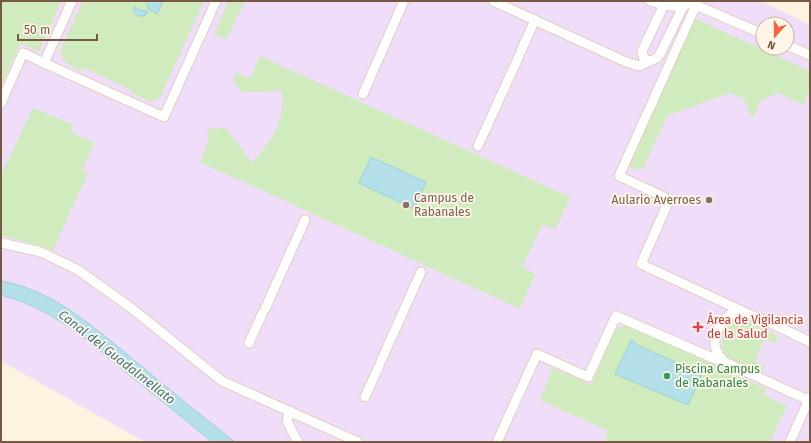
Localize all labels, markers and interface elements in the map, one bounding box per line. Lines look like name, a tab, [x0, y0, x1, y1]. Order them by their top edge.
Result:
scale bar	[18, 16, 97, 42]
north arrow	[755, 16, 795, 56]
text: 50 m	[24, 23, 50, 37]
text: N	[766, 37, 777, 52]
place label: Campus de Rabanales	[414, 191, 474, 219]
place label: Aulario Averroes	[612, 193, 701, 207]
marker: Aulario Averroes	[704, 195, 714, 205]
marker: Campus de Rabanales	[401, 200, 411, 210]
water label: Canal del Guadalmellato	[56, 307, 178, 407]
place label: Área de Vigilancia de la Salud	[707, 312, 804, 341]
marker: Área de Vigilancia de la Salud	[692, 321, 704, 333]
place label: Piscina Campus de Rabanales	[675, 362, 760, 390]
marker: Piscina Campus de Rabanales	[662, 371, 672, 381]

